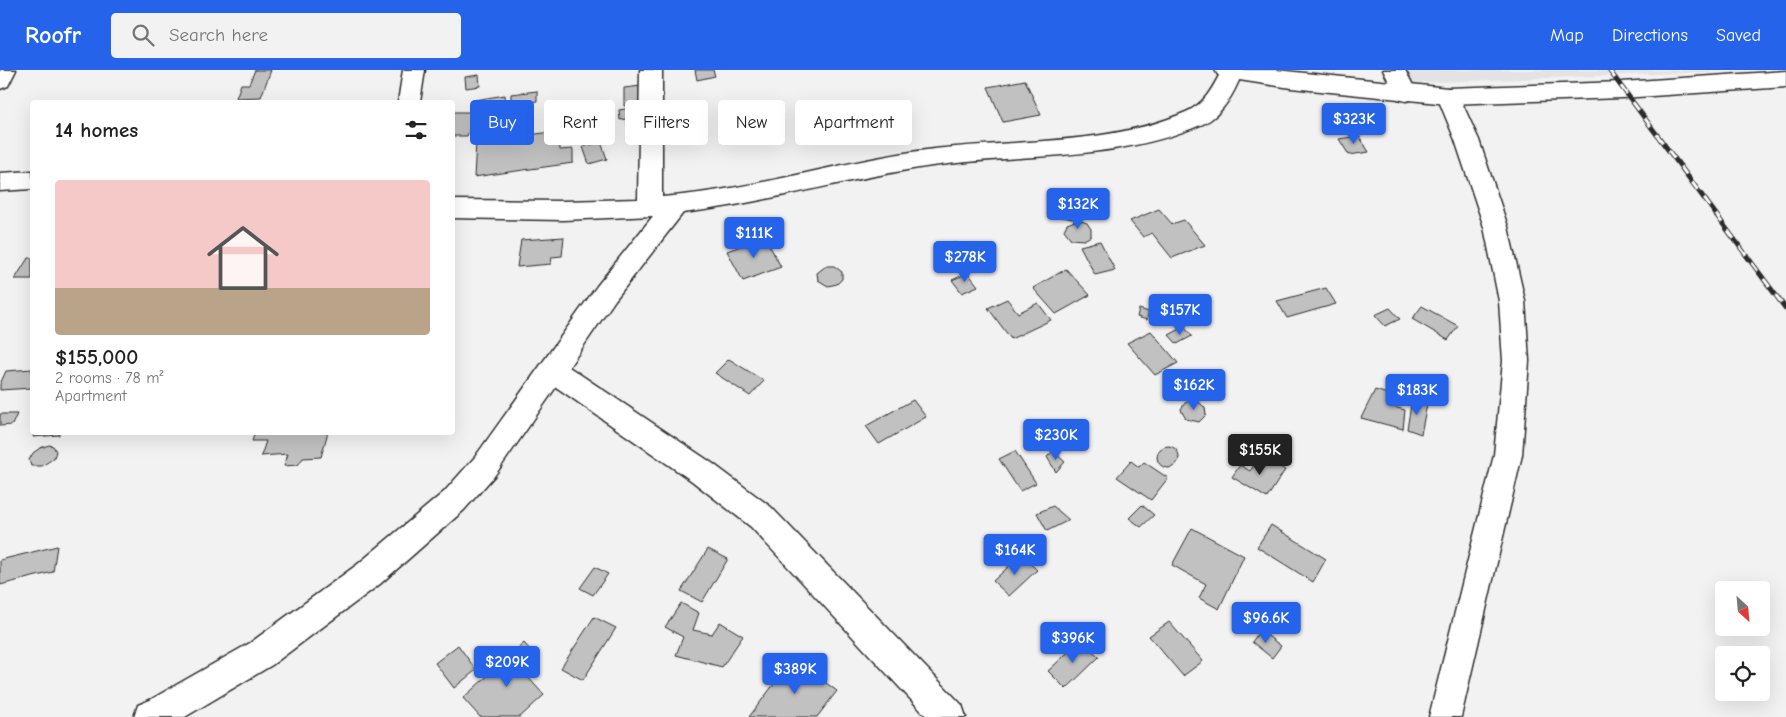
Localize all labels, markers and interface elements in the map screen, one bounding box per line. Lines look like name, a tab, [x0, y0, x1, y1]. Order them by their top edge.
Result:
search box	[111, 13, 461, 58]
text: Roofr	[25, 21, 81, 49]
icon: search	[129, 21, 157, 49]
text: Search here	[169, 24, 268, 46]
text: Map	[1550, 25, 1584, 46]
text: Directions	[1612, 25, 1688, 46]
text: Saved	[1716, 25, 1761, 46]
chip: Buy	[470, 100, 534, 145]
chip: Rent	[544, 100, 615, 145]
chip: Filters	[625, 100, 708, 145]
chip: New	[718, 100, 785, 145]
chip: Apartment	[795, 100, 912, 145]
pin: $323K	[1319, 102, 1389, 145]
text: $323K	[1333, 110, 1375, 128]
icon: filters	[402, 116, 430, 144]
text: 14 homes	[55, 118, 138, 142]
pin: $132K	[1043, 188, 1113, 230]
text: $132K	[1058, 195, 1098, 213]
icon: home	[198, 213, 288, 303]
pin: $111K	[719, 216, 789, 259]
text: $111K	[735, 224, 773, 242]
pin: $278K	[930, 240, 1000, 283]
text: $278K	[944, 248, 986, 266]
pin: $157K	[1145, 294, 1215, 336]
text: $157K	[1160, 301, 1200, 319]
text: $155,000	[55, 345, 138, 369]
pin: $162K	[1159, 368, 1229, 411]
text: 2 rooms · 78 m²	[55, 369, 163, 387]
pin: $183K	[1382, 374, 1452, 416]
text: $162K	[1173, 376, 1215, 394]
text: $183K	[1396, 381, 1438, 399]
text: Apartment	[55, 387, 127, 405]
pin: $230K	[1021, 418, 1091, 461]
text: $230K	[1034, 426, 1078, 444]
pin: $155K	[1225, 434, 1295, 476]
text: $155K	[1239, 441, 1281, 459]
pin: $164K	[980, 534, 1050, 576]
text: $164K	[995, 541, 1035, 559]
north arrow	[1715, 581, 1770, 636]
map controls	[1715, 581, 1770, 701]
pin: $96.6K	[1225, 602, 1307, 644]
text: $96.6K	[1243, 609, 1289, 627]
pin: $396K	[1038, 622, 1108, 664]
text: $396K	[1051, 629, 1095, 647]
pin: $209K	[472, 646, 542, 688]
button: locate	[1715, 646, 1770, 701]
pin: $389K	[760, 652, 830, 695]
text: $209K	[485, 653, 529, 671]
text: $389K	[773, 660, 817, 678]

